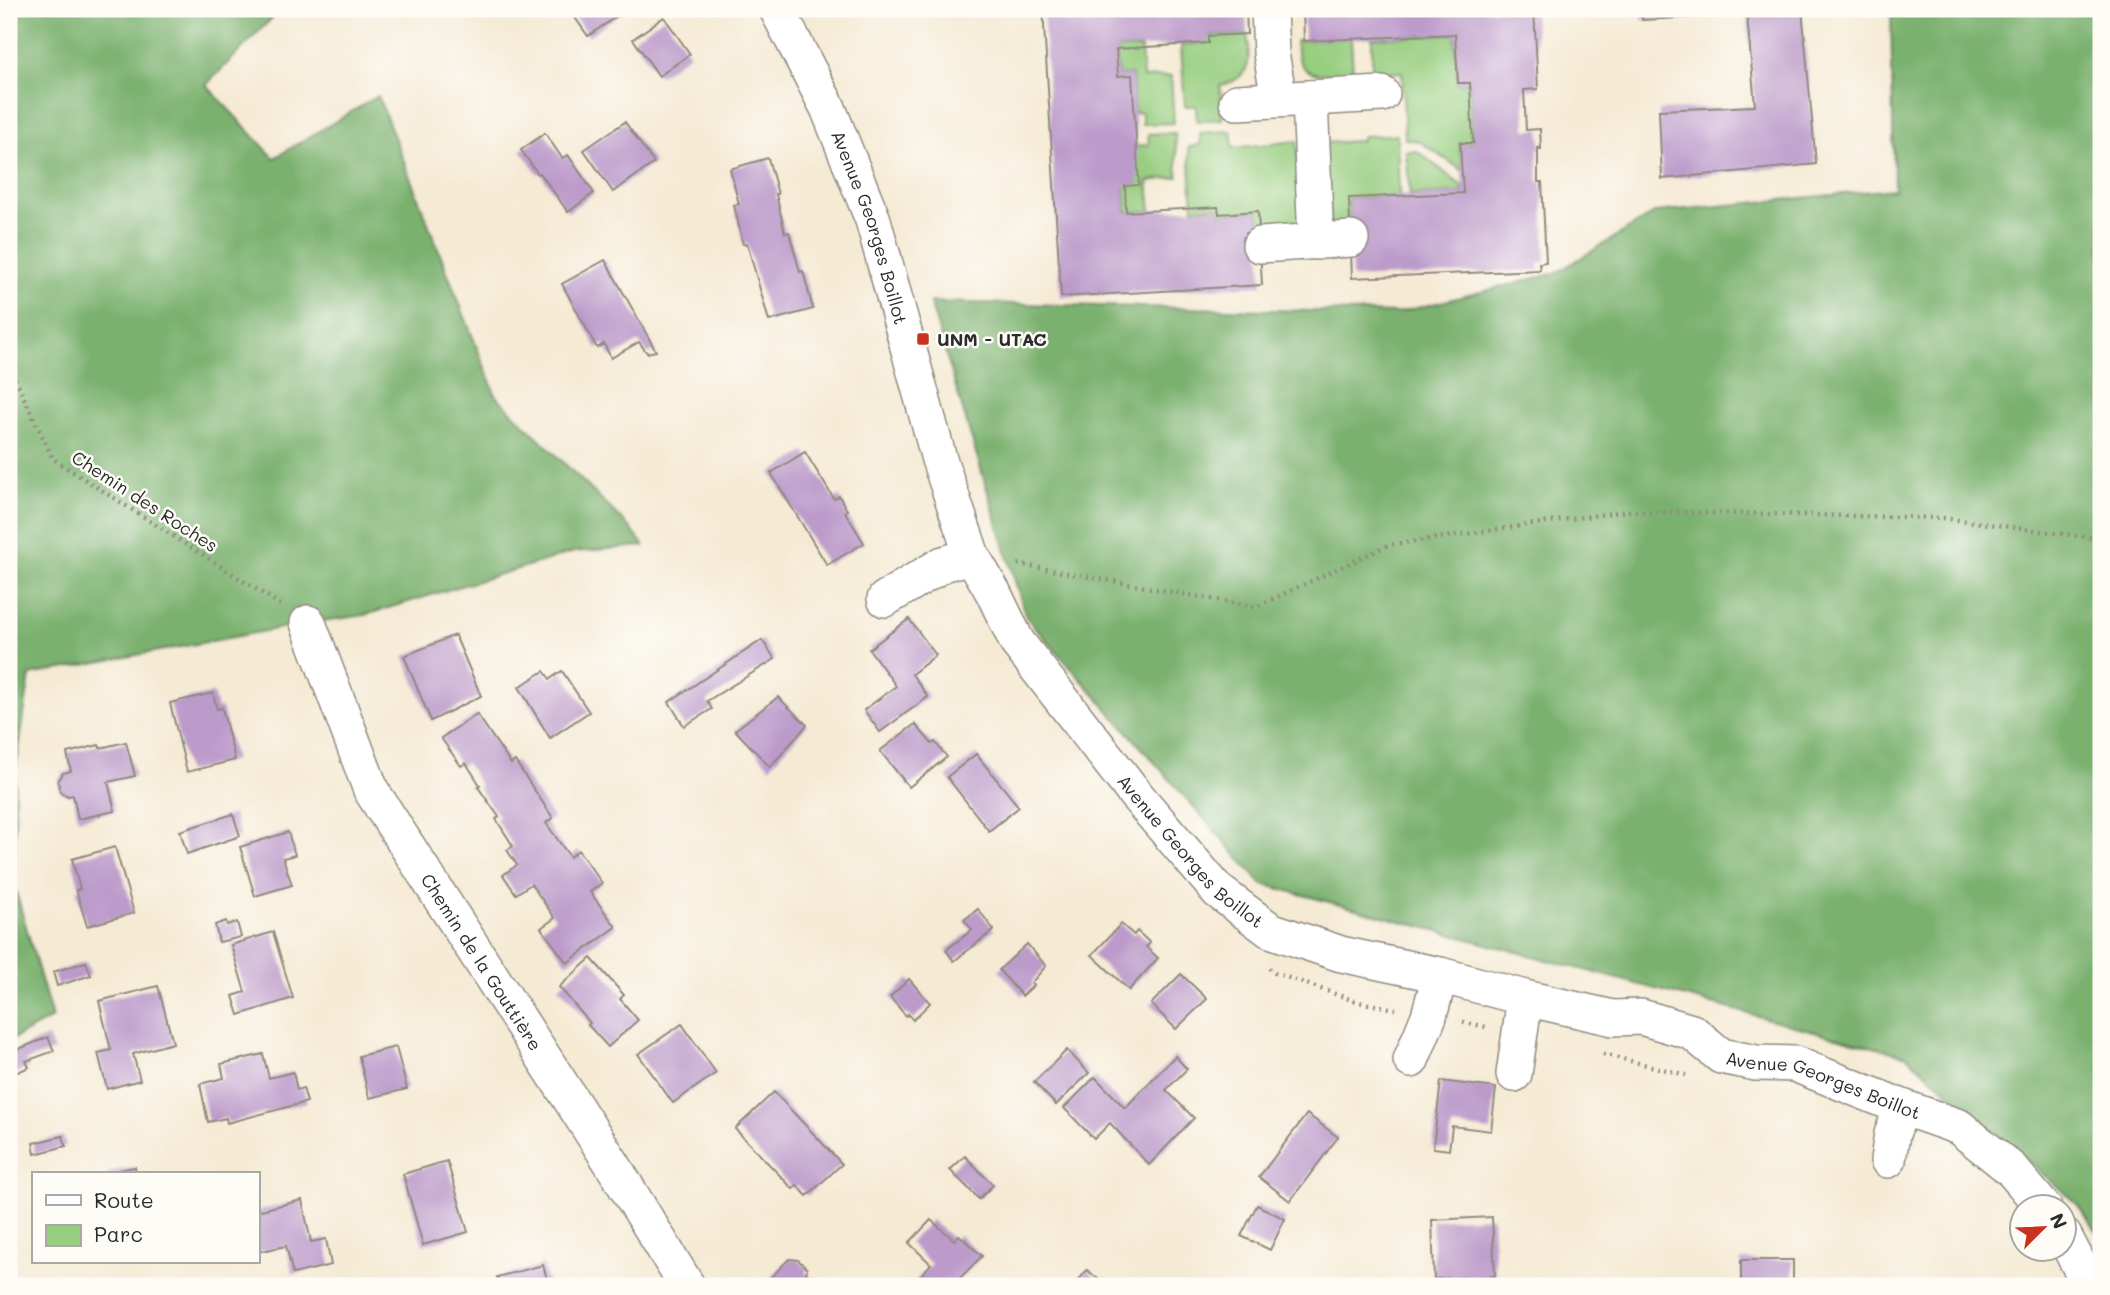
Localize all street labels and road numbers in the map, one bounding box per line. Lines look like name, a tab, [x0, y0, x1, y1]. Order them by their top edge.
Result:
street label: Avenue Georges Boillot	[826, 127, 913, 327]
street label: Chemin des Roches	[67, 445, 223, 557]
street label: Avenue Georges Boillot	[1112, 769, 1268, 933]
street label: Chemin de la Gouttière	[416, 869, 548, 1055]
street label: Avenue Georges Boillot	[1724, 1045, 1924, 1125]

